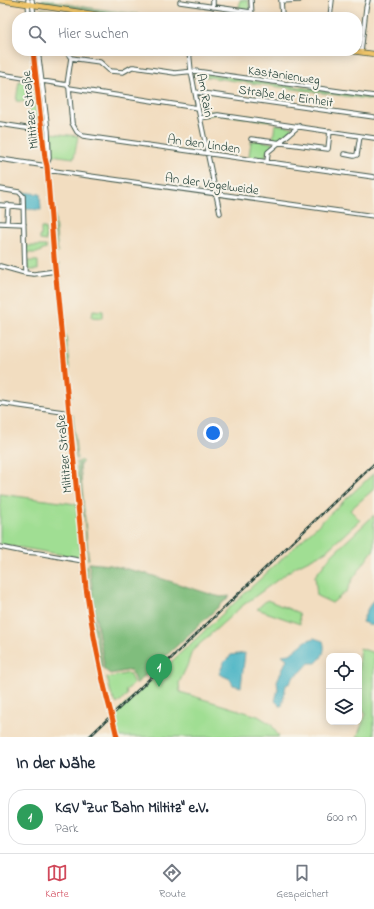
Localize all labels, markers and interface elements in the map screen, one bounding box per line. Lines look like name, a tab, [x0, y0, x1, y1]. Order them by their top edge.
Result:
search box	[12, 12, 362, 56]
icon: search	[26, 23, 48, 45]
text: Hier suchen	[58, 23, 129, 45]
street label: Kastanienweg	[246, 61, 321, 91]
street label: Miltitzer Straße	[17, 70, 44, 150]
street label: Am Rain	[191, 72, 218, 119]
street label: Straße der Einheit	[237, 80, 335, 113]
street label: An den Linden	[166, 130, 242, 159]
street label: An der Vogelweide	[163, 168, 260, 201]
street label: Miltitzer Straße	[52, 414, 77, 494]
your location	[203, 423, 223, 443]
map controls	[326, 653, 362, 725]
button: locate	[326, 653, 362, 689]
pin: 1	[146, 654, 172, 687]
button: layers	[326, 689, 362, 725]
text: In der Nähe	[16, 751, 95, 776]
text: KGV "Zur Bahn Miltitz" e.V.	[55, 797, 208, 819]
text: 1	[28, 808, 32, 827]
text: 600 m	[327, 808, 357, 827]
text: Park	[55, 819, 79, 838]
tab: Karte	[45, 862, 69, 902]
tab: Route	[159, 862, 186, 902]
tab: Gespeichert	[276, 862, 329, 902]

